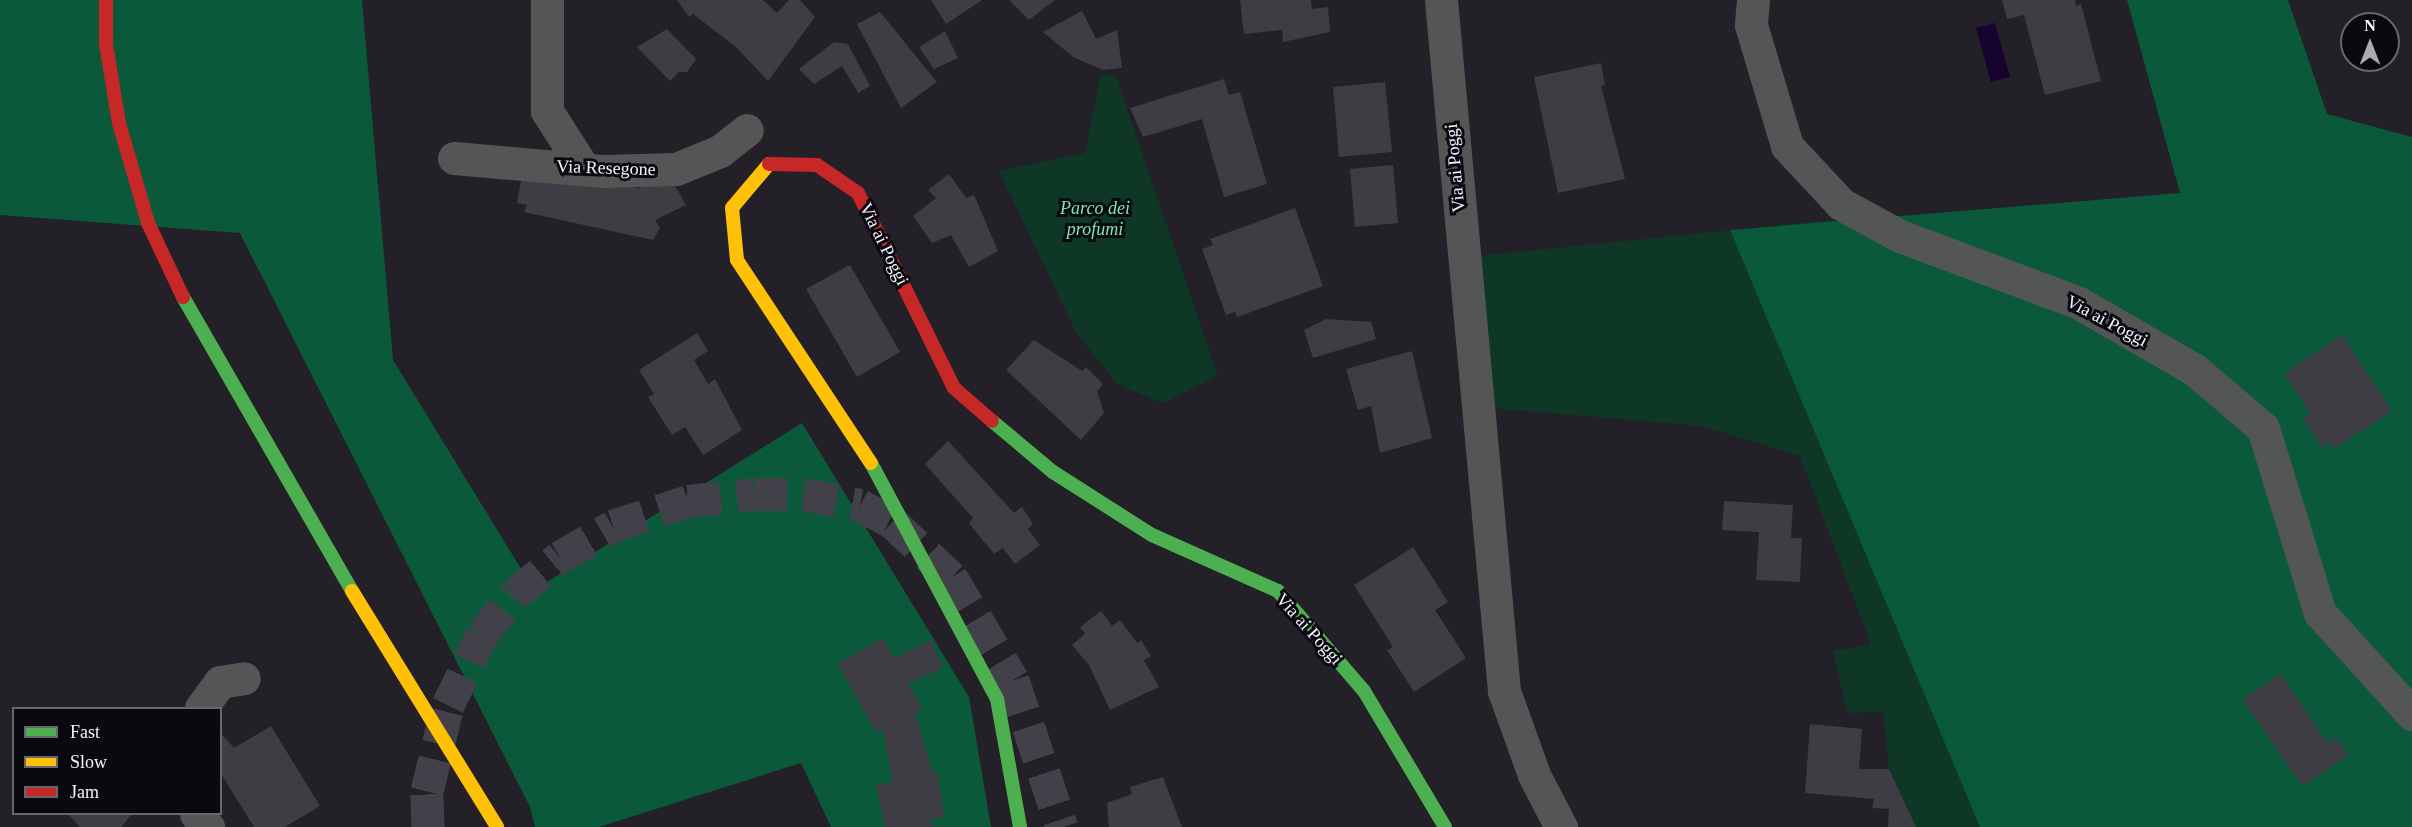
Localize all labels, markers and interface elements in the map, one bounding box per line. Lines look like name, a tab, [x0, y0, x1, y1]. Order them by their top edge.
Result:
north arrow	[2340, 12, 2400, 72]
text: N	[2364, 17, 2376, 34]
street label: Via ai Poggi	[1440, 123, 1470, 213]
street label: Via Resegone	[556, 155, 656, 181]
park label: Parco dei profumi	[1060, 198, 1130, 240]
street label: Via ai Poggi	[855, 199, 913, 289]
street label: Via ai Poggi	[2063, 291, 2151, 351]
street label: Via ai Poggi	[1271, 589, 1347, 669]
legend	[12, 707, 222, 815]
text: Fast	[70, 722, 100, 742]
text: Slow	[70, 752, 107, 772]
text: Jam	[70, 782, 99, 802]

